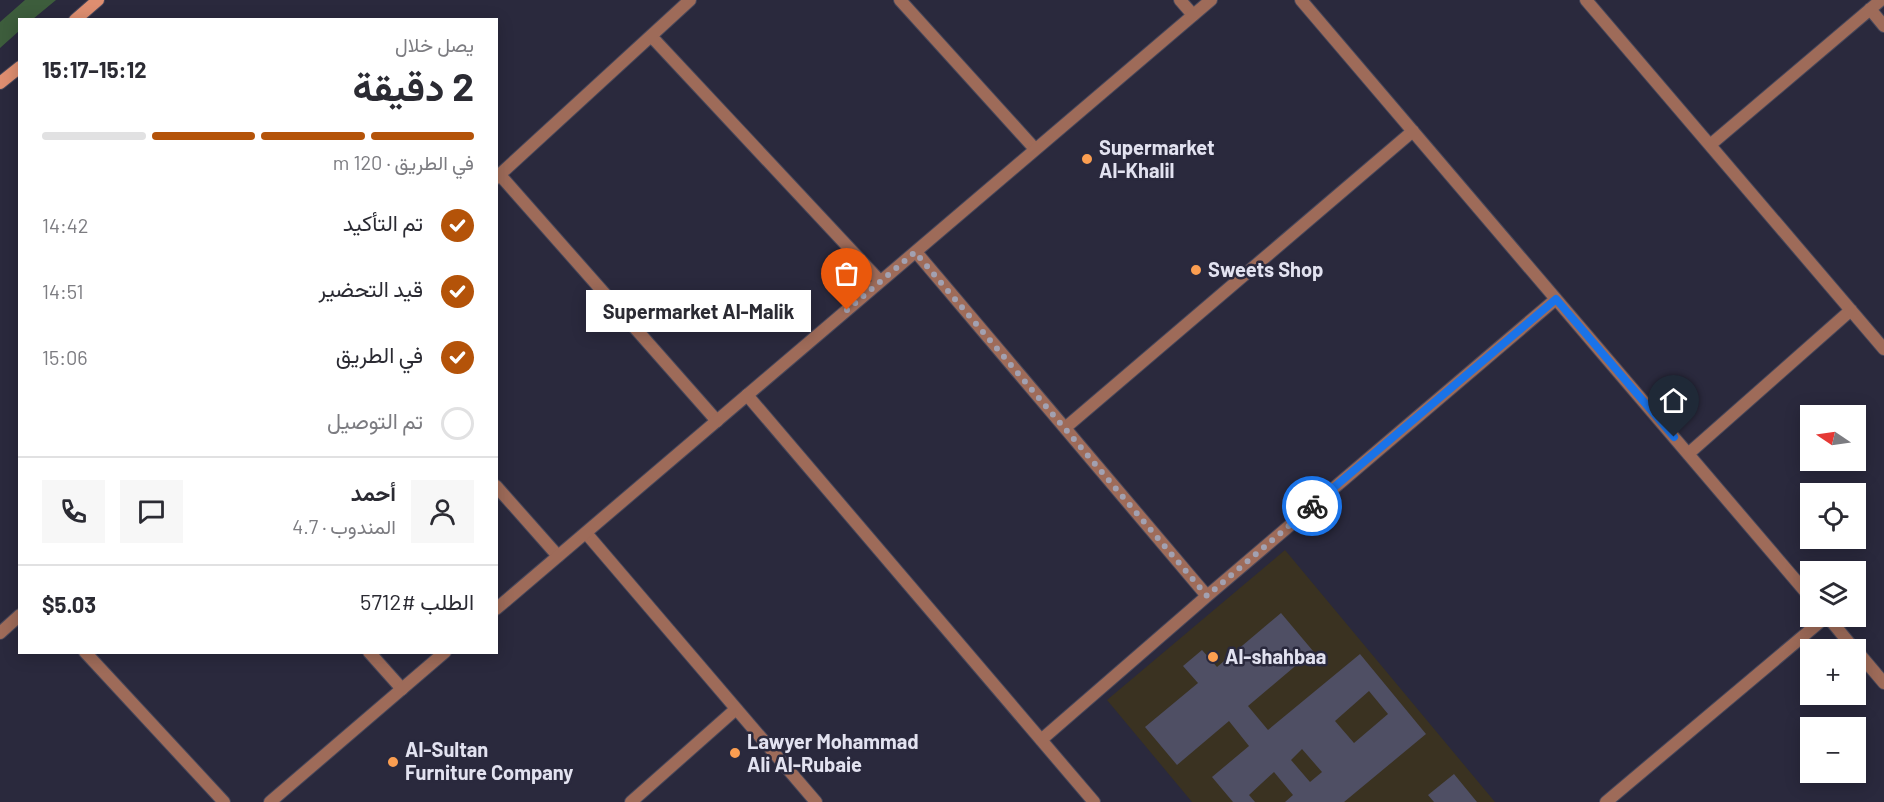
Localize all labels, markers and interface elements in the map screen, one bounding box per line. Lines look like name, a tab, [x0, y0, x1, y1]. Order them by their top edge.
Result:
text: يصل خلال	[395, 32, 474, 56]
text: 15:12–15:17	[42, 56, 147, 82]
text: 2 دقيقة	[352, 62, 474, 109]
place label: Supermarket Al-Khalil	[1099, 135, 1215, 182]
text: في الطريق · 120 m	[333, 150, 474, 174]
marker: Supermarket Al-Khalil	[1080, 152, 1094, 166]
text: تم التأكيد	[343, 209, 423, 235]
icon: check	[441, 209, 474, 242]
text: 14:42	[42, 213, 89, 237]
pin	[821, 248, 872, 310]
icon: bag	[830, 257, 863, 290]
place label: Sweets Shop	[1208, 257, 1323, 281]
marker: Sweets Shop	[1189, 263, 1203, 277]
text: قيد التحضير	[318, 275, 423, 301]
icon: check	[441, 275, 474, 308]
text: 14:51	[42, 279, 84, 303]
callout: Supermarket Al-Malik	[586, 289, 811, 331]
text: Supermarket Al-Malik	[603, 299, 794, 323]
text: في الطريق	[336, 341, 423, 367]
icon: check	[441, 341, 474, 374]
text: 15:06	[42, 345, 88, 369]
pin	[1648, 375, 1699, 437]
icon: home	[1657, 384, 1690, 417]
north arrow	[1800, 405, 1866, 471]
map controls	[1800, 405, 1866, 783]
text: تم التوصيل	[327, 407, 423, 433]
courier	[1282, 476, 1342, 536]
text: أحمد	[351, 479, 396, 505]
button: phone	[42, 480, 105, 543]
button: chat	[120, 480, 183, 543]
button: person	[411, 480, 474, 543]
button: locate	[1800, 483, 1866, 549]
icon: bike	[1296, 490, 1329, 523]
text: المندوب · 4.7	[292, 514, 396, 538]
button: layers	[1800, 561, 1866, 627]
text: الطلب #5712	[360, 588, 474, 614]
text: $5.03	[42, 591, 96, 617]
button: +	[1800, 639, 1866, 705]
place label: Al-shahbaa	[1225, 644, 1326, 668]
marker: Al-shahbaa	[1206, 650, 1220, 664]
button: −	[1800, 717, 1866, 783]
place label: Lawyer Mohammad Ali Al-Rubaie	[747, 729, 919, 776]
place label: Al-Sultan Furniture Company	[405, 737, 573, 784]
marker: Lawyer Mohammad Ali Al-Rubaie	[728, 746, 742, 760]
marker: Al-Sultan Furniture Company	[386, 755, 400, 769]

